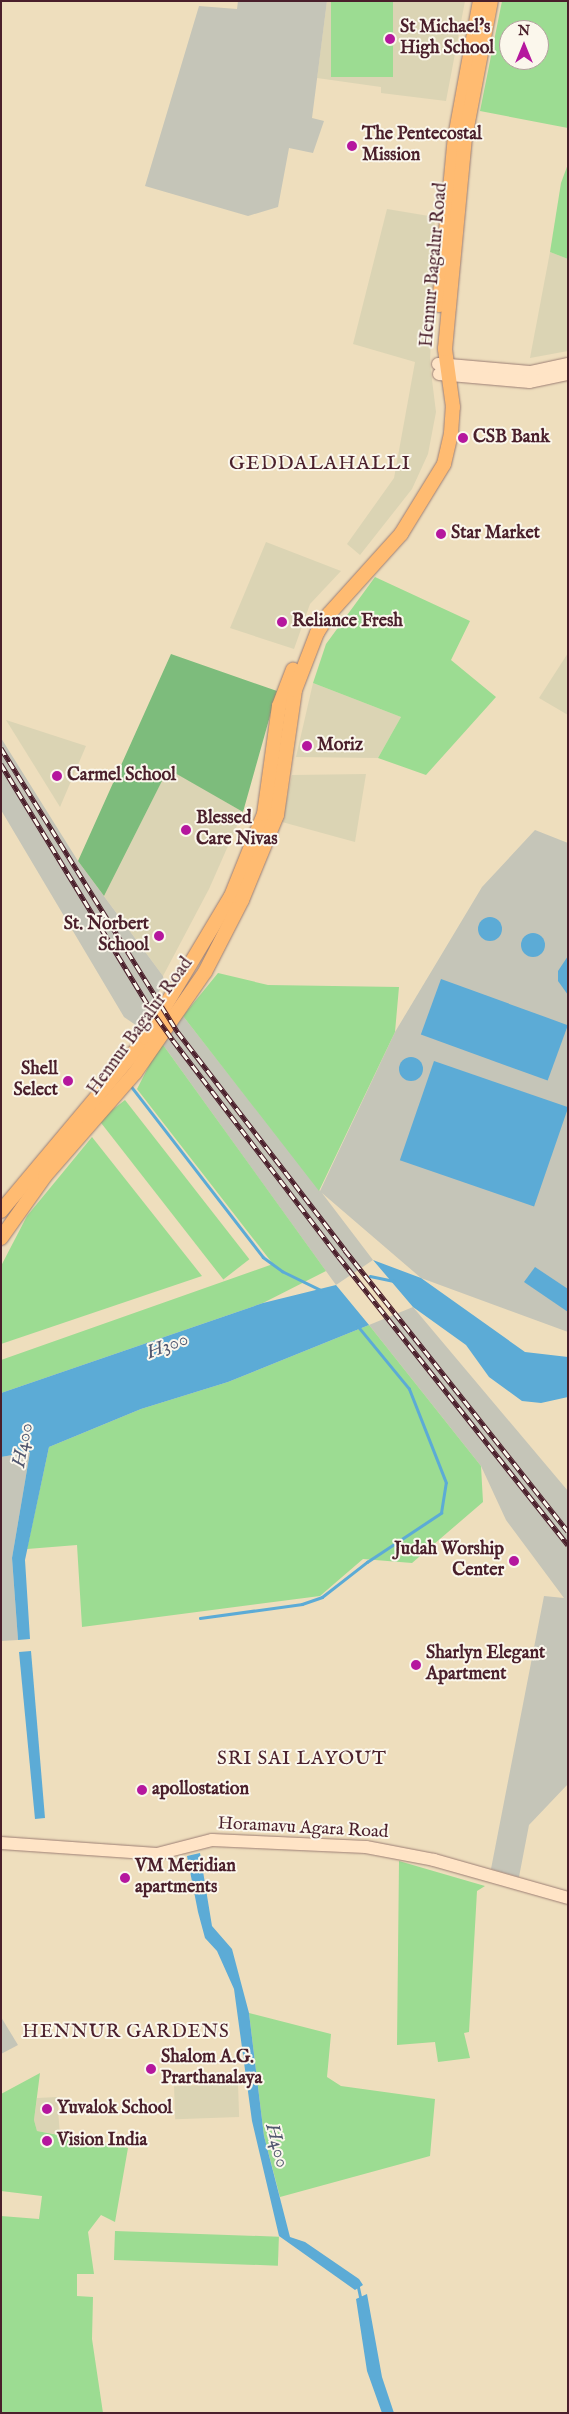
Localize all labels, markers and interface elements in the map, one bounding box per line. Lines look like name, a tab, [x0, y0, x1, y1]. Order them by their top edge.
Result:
place label: St Michael's High School	[400, 18, 494, 60]
north arrow	[499, 20, 549, 70]
text: N	[518, 22, 530, 40]
marker: St Michael's High School	[384, 33, 396, 45]
place label: The Pentecostal Mission	[362, 125, 482, 168]
marker: The Pentecostal Mission	[346, 140, 358, 152]
street label: Hennur Bagalur Road	[417, 182, 453, 348]
place label: CSB Bank	[473, 427, 550, 449]
marker: CSB Bank	[457, 432, 469, 444]
district label: GEDDALAHALLI	[227, 451, 413, 475]
place label: Star Market	[451, 523, 540, 545]
marker: Star Market	[435, 528, 447, 540]
place label: Reliance Fresh	[292, 611, 403, 633]
marker: Reliance Fresh	[276, 616, 288, 628]
place label: Moriz	[317, 735, 363, 757]
marker: Moriz	[301, 740, 313, 752]
place label: Carmel School	[67, 765, 176, 787]
marker: Carmel School	[51, 770, 63, 782]
place label: Blessed Care Nivas	[196, 809, 278, 852]
marker: Blessed Care Nivas	[180, 824, 192, 836]
place label: St. Norbert School	[64, 915, 149, 958]
marker: St. Norbert School	[153, 930, 165, 942]
street label: Hennur Bagalur Road	[84, 954, 198, 1100]
place label: Shell Select	[14, 1060, 58, 1102]
marker: Shell Select	[62, 1075, 74, 1087]
water label: H300	[144, 1329, 192, 1365]
water label: H400	[9, 1421, 39, 1469]
place label: Judah Worship Center	[394, 1540, 504, 1582]
marker: Judah Worship Center	[508, 1555, 520, 1567]
place label: Sharlyn Elegant Apartment	[426, 1644, 545, 1686]
marker: Sharlyn Elegant Apartment	[410, 1659, 422, 1671]
district label: SRI SAI LAYOUT	[215, 1749, 389, 1771]
place label: apollostation	[152, 1779, 249, 1801]
marker: apollostation	[136, 1784, 148, 1796]
street label: Horamavu Agara Road	[217, 1814, 389, 1844]
place label: VM Meridian apartments	[135, 1857, 236, 1900]
marker: VM Meridian apartments	[119, 1872, 131, 1884]
district label: HENNUR GARDENS	[21, 2022, 231, 2044]
place label: Shalom A.G. Prarthanalaya	[161, 2048, 262, 2090]
marker: Shalom A.G. Prarthanalaya	[145, 2063, 157, 2075]
place label: Yuvalok School	[57, 2098, 172, 2120]
marker: Yuvalok School	[41, 2103, 53, 2115]
water label: H400	[259, 2121, 293, 2171]
place label: Vision India	[57, 2130, 147, 2152]
marker: Vision India	[41, 2135, 53, 2147]

